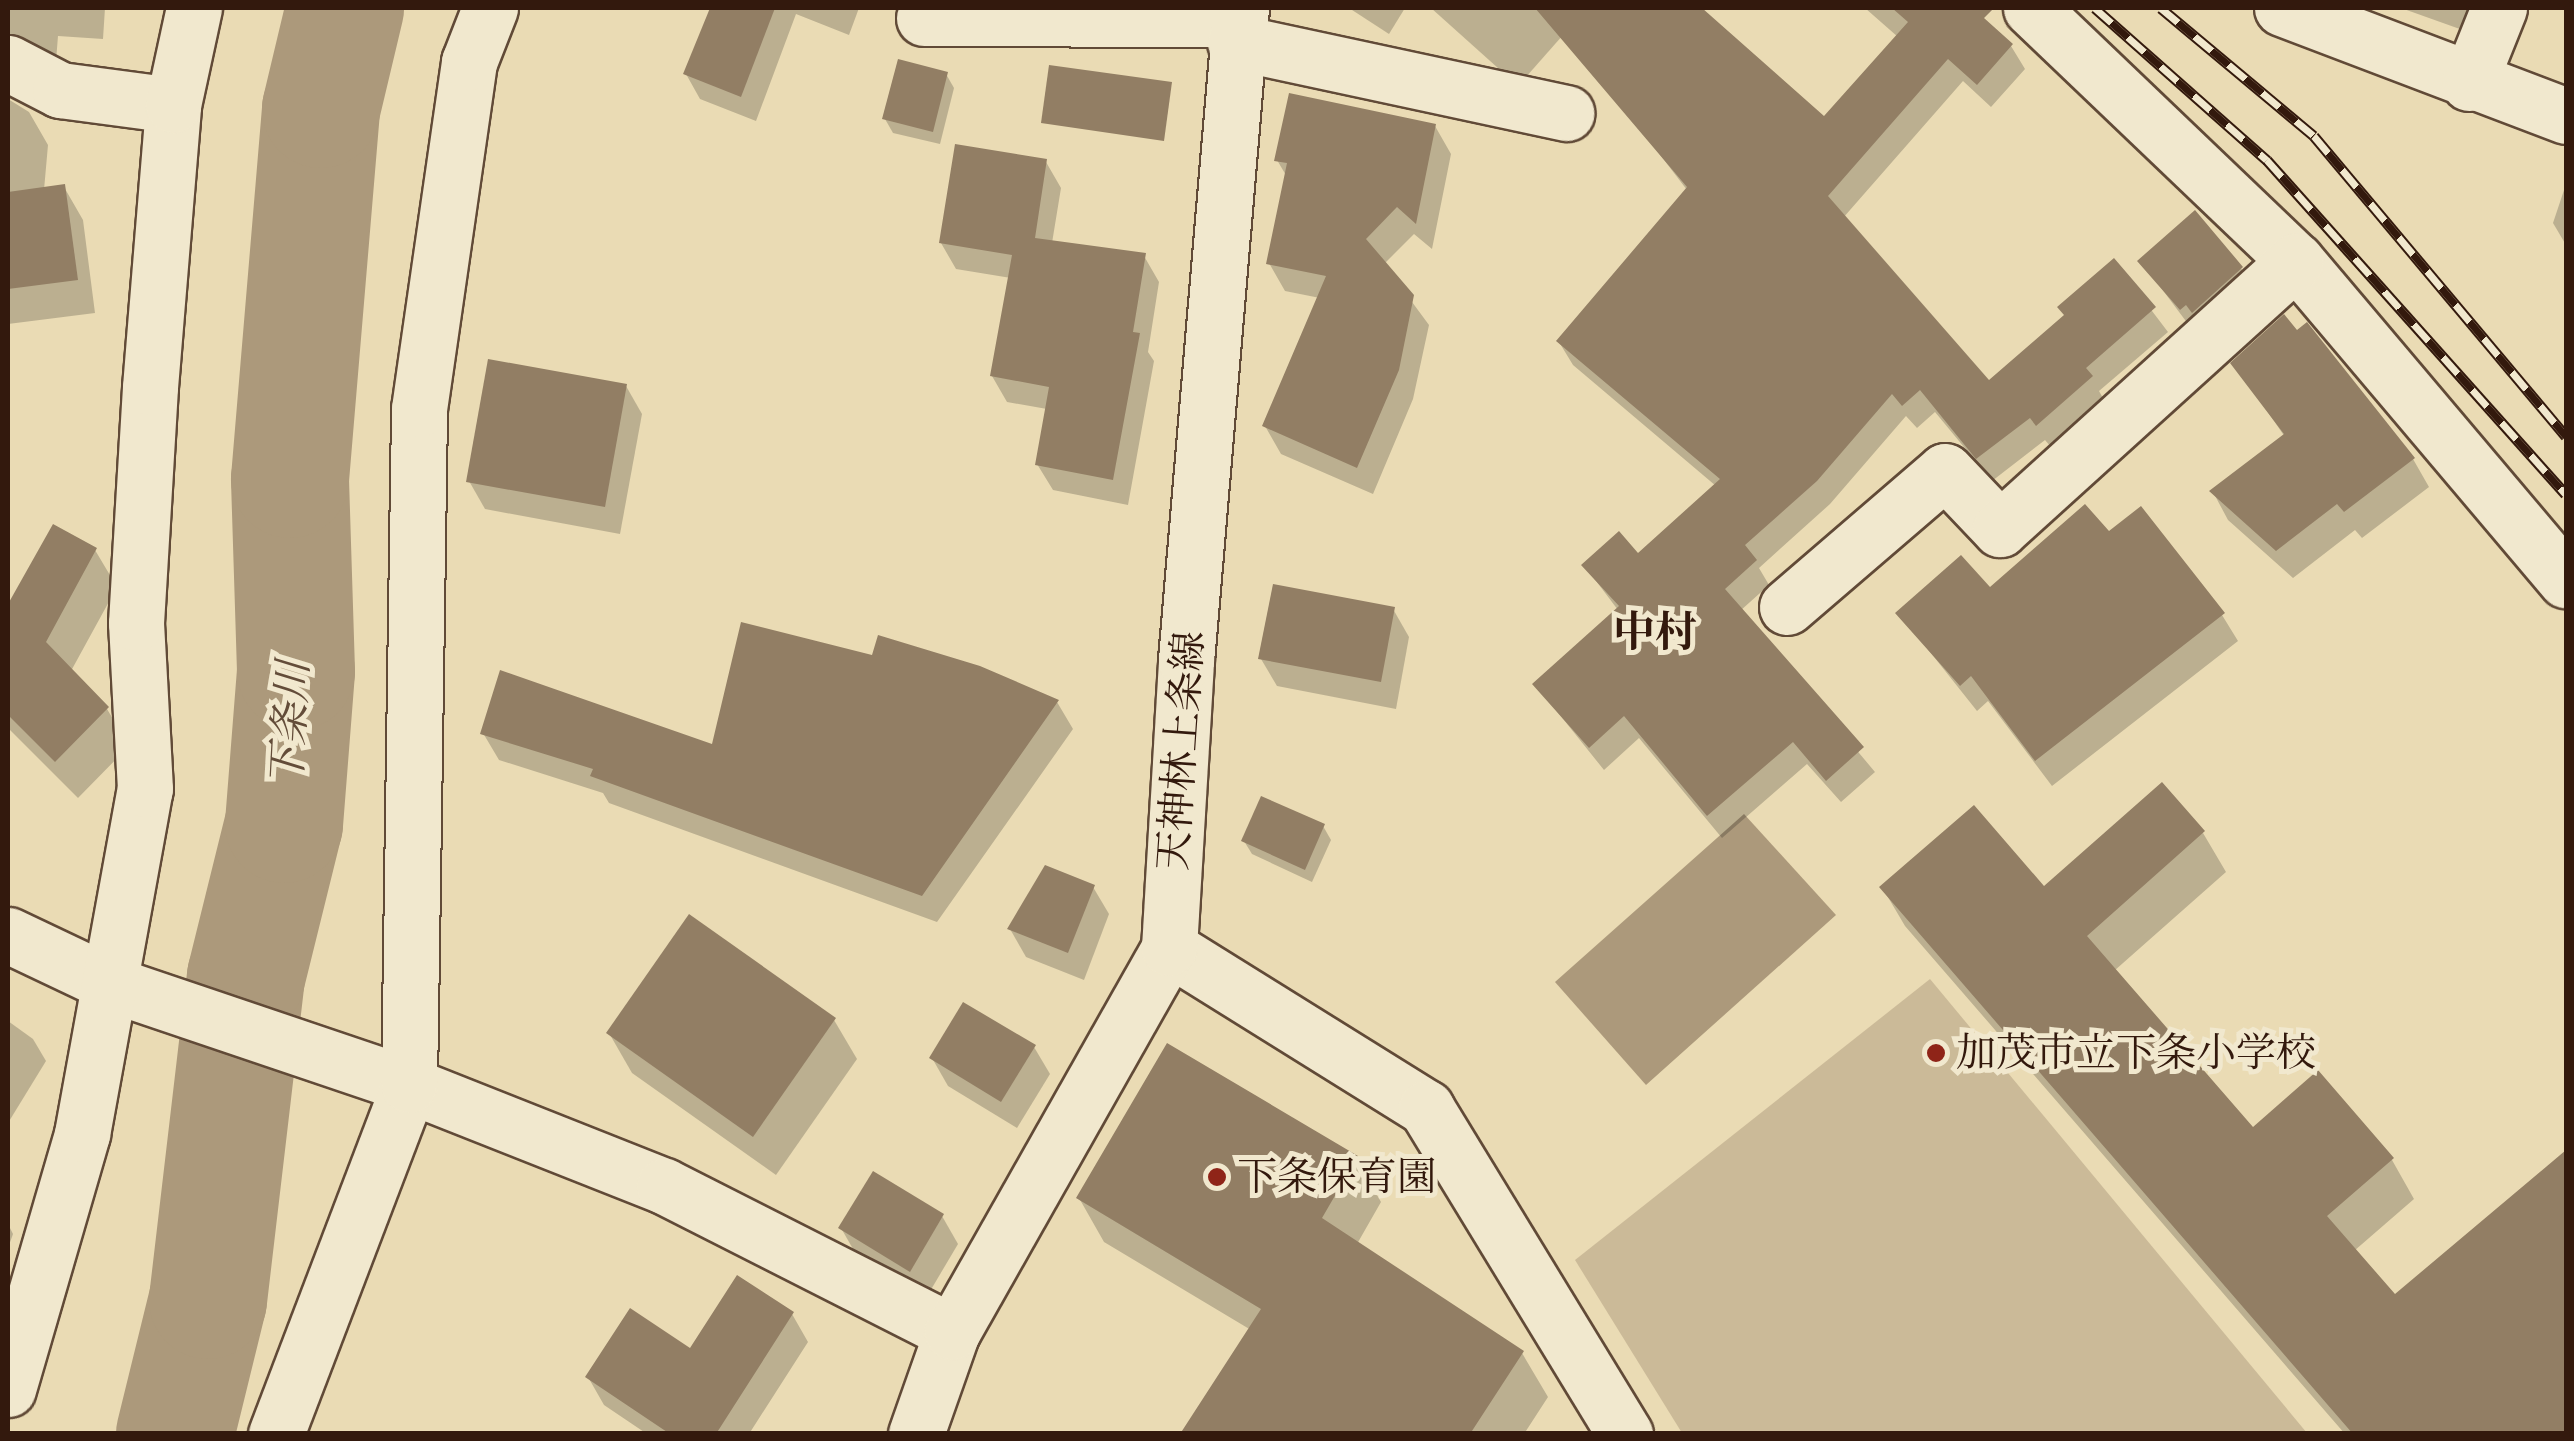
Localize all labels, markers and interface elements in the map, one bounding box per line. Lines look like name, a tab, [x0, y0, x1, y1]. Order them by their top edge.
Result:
district label: 中村	[1613, 607, 1697, 657]
street label: 天神林上条線	[1149, 630, 1213, 872]
water label: 下条川	[262, 660, 318, 788]
place label: 加茂市立下条小学校	[1956, 1029, 2316, 1077]
marker: 加茂市立下条小学校	[1925, 1042, 1947, 1064]
place label: 下条保育園	[1237, 1153, 1437, 1201]
marker: 下条保育園	[1206, 1166, 1228, 1188]

